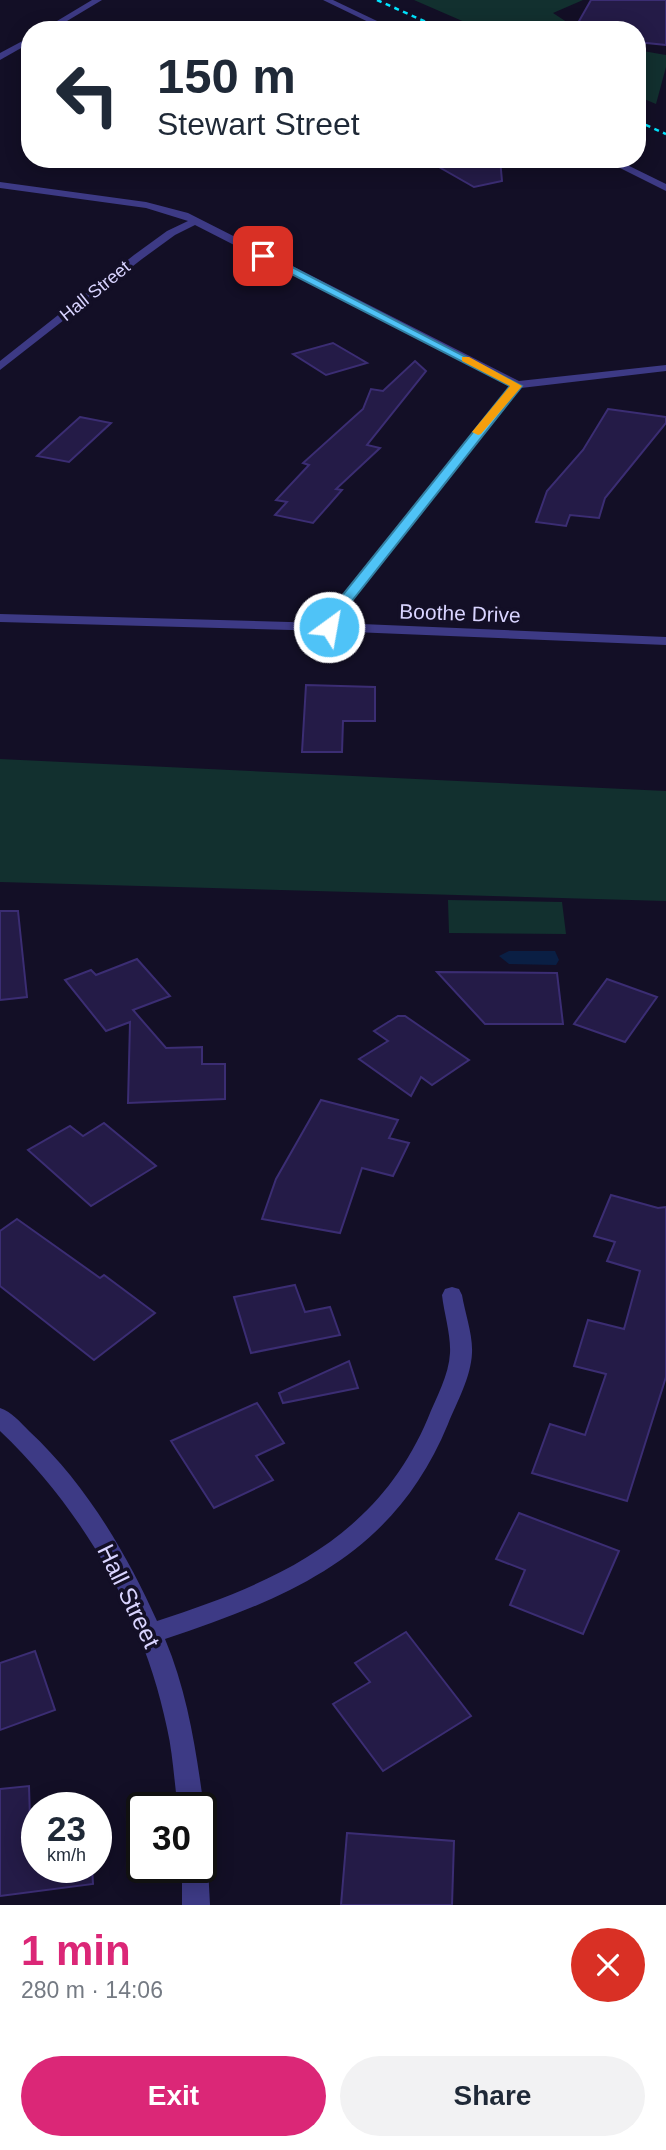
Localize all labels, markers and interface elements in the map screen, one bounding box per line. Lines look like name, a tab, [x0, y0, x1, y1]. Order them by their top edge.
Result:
icon: left	[42, 49, 133, 140]
text: 150 m	[157, 49, 296, 103]
text: Stewart Street	[157, 106, 360, 142]
pin	[233, 226, 293, 286]
icon: arrive	[244, 237, 282, 275]
street label: Hall Street	[56, 257, 134, 325]
position arrow	[292, 590, 366, 664]
street label: Boothe Drive	[399, 599, 521, 627]
street label: Hall Street	[92, 1540, 166, 1653]
speed limit sign: 30	[126, 1792, 217, 1883]
text: 23	[47, 1809, 86, 1848]
text: km/h	[47, 1845, 86, 1865]
text: 1 min	[21, 1927, 131, 1974]
button: close	[571, 1928, 645, 2002]
text: 280 m · 14:06	[21, 1977, 163, 2003]
button: Exit	[21, 2056, 326, 2136]
button: Share	[340, 2056, 645, 2136]

